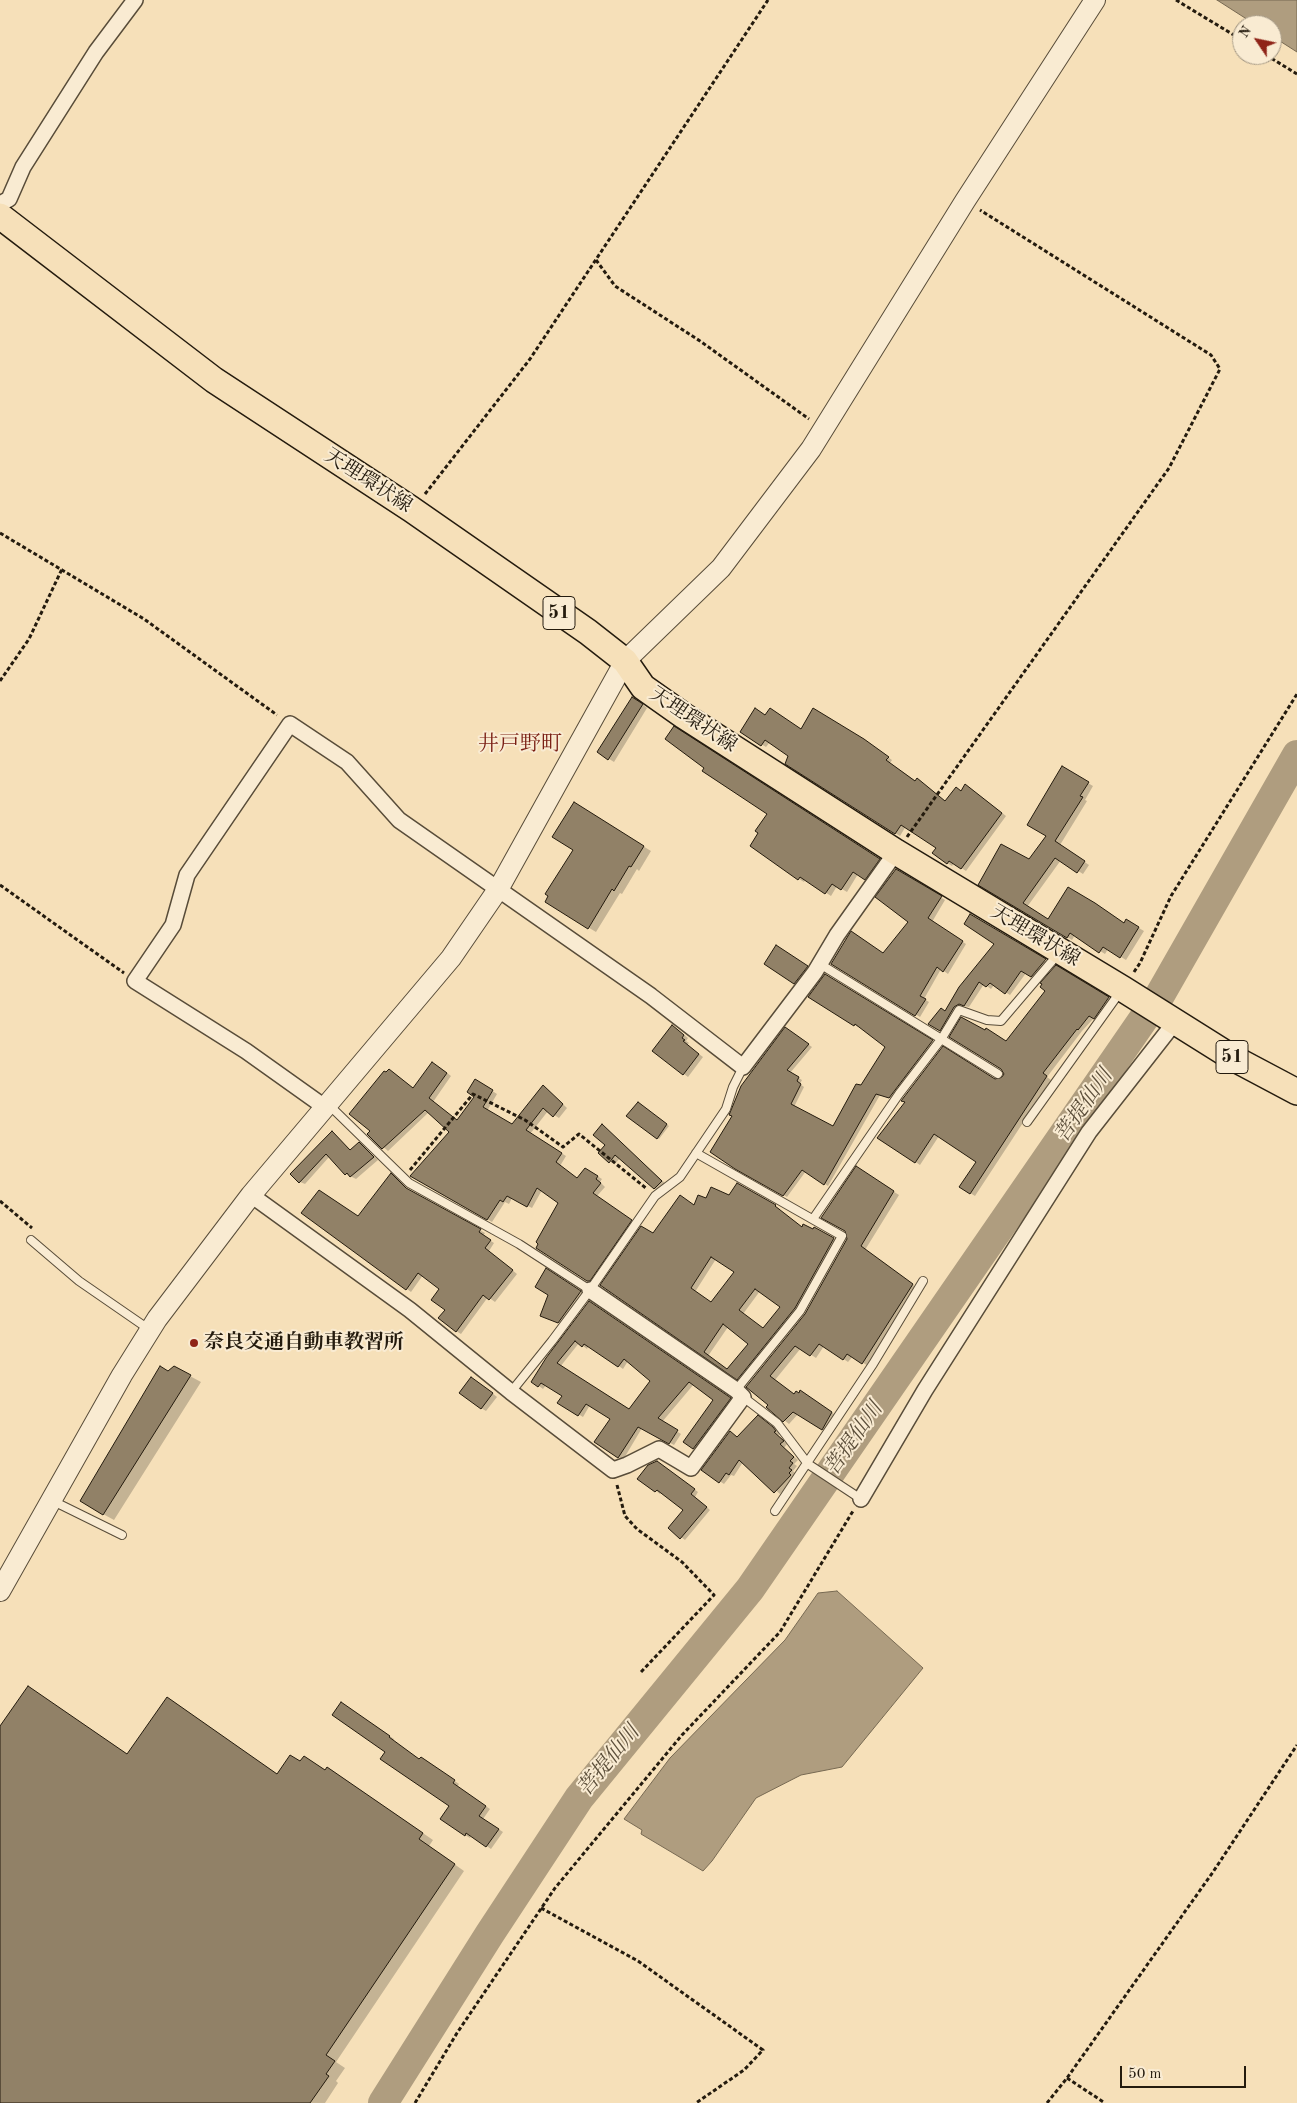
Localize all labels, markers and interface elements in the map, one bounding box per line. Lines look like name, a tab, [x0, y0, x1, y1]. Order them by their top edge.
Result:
north arrow	[1232, 15, 1282, 65]
text: N	[1237, 24, 1254, 41]
street label: 天理環状線	[320, 444, 416, 518]
road number: 51	[543, 596, 575, 630]
street label: 天理環状線	[645, 682, 741, 758]
district label: 井戸野町	[478, 731, 562, 757]
street label: 天理環状線	[986, 900, 1084, 972]
road number: 51	[1216, 1040, 1248, 1074]
water label: 菩提仙川	[1050, 1064, 1118, 1148]
place label: 奈良交通自動車教習所	[204, 1331, 404, 1355]
marker: 奈良交通自動車教習所	[188, 1337, 200, 1349]
water label: 菩提仙川	[820, 1397, 888, 1481]
water label: 菩提仙川	[573, 1720, 645, 1802]
scale bar	[1122, 2056, 1248, 2088]
text: 50 m	[1128, 2067, 1162, 2082]

